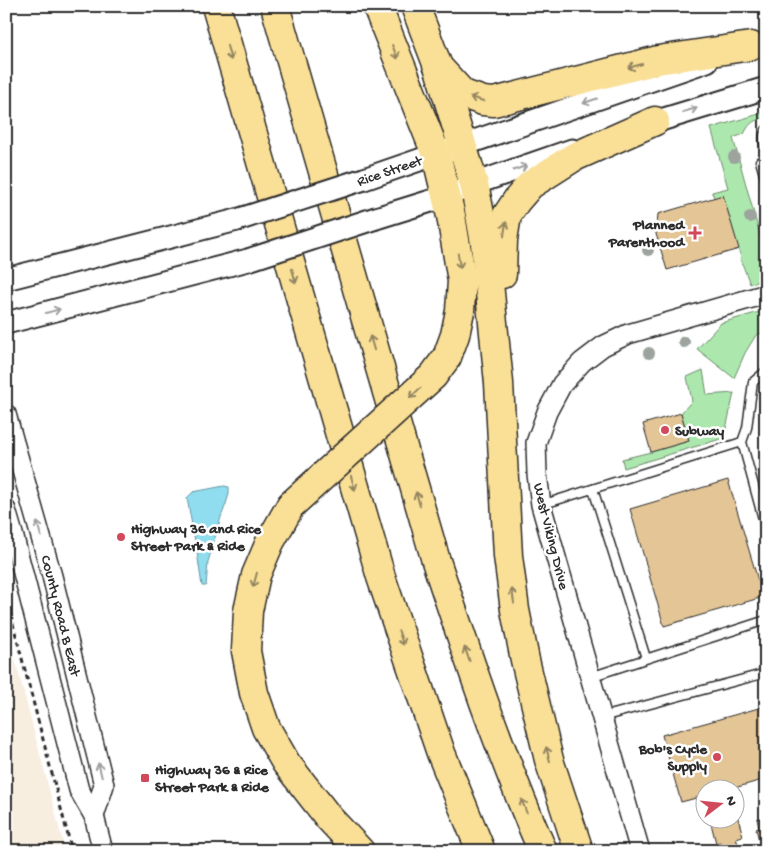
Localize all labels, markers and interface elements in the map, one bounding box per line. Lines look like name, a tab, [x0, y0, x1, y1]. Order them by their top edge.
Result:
one-way arrow	[391, 43, 400, 59]
one-way arrow	[225, 45, 235, 61]
one-way arrow	[627, 62, 643, 71]
one-way arrow	[469, 93, 485, 103]
one-way arrow	[583, 97, 599, 107]
one-way arrow	[682, 105, 698, 115]
street label: Rice Street	[355, 152, 426, 191]
one-way arrow	[512, 163, 527, 172]
place label: Planned Parenthood	[608, 217, 686, 252]
one-way arrow	[500, 221, 510, 237]
marker: Planned Parenthood	[688, 226, 702, 240]
one-way arrow	[454, 253, 464, 269]
one-way arrow	[289, 268, 299, 284]
one-way arrow	[45, 305, 61, 315]
one-way arrow	[367, 335, 377, 351]
one-way arrow	[408, 387, 421, 399]
place label: Subway	[675, 423, 725, 441]
marker: Subway	[659, 424, 671, 436]
one-way arrow	[349, 475, 359, 491]
street label: West Viking Drive	[528, 481, 572, 592]
one-way arrow	[412, 491, 422, 507]
one-way arrow	[34, 521, 43, 537]
place label: Highway 36 and Rice Street Park & Ride	[131, 521, 262, 556]
marker: Highway 36 and Rice Street Park & Ride	[115, 531, 127, 543]
street label: County Road B East	[36, 553, 84, 680]
one-way arrow	[250, 571, 259, 587]
one-way arrow	[508, 588, 518, 604]
one-way arrow	[397, 630, 407, 646]
one-way arrow	[462, 646, 471, 662]
place label: Bob's Cycle Supply	[638, 741, 708, 776]
one-way arrow	[543, 747, 552, 763]
marker: Bob's Cycle Supply	[711, 751, 723, 763]
one-way arrow	[95, 762, 104, 778]
place label: Highway 36 & Rice Street Park & Ride	[155, 762, 270, 797]
marker: Highway 36 & Rice Street Park & Ride	[139, 772, 151, 784]
north arrow	[694, 780, 744, 830]
text: N	[721, 794, 740, 808]
one-way arrow	[518, 799, 528, 814]

